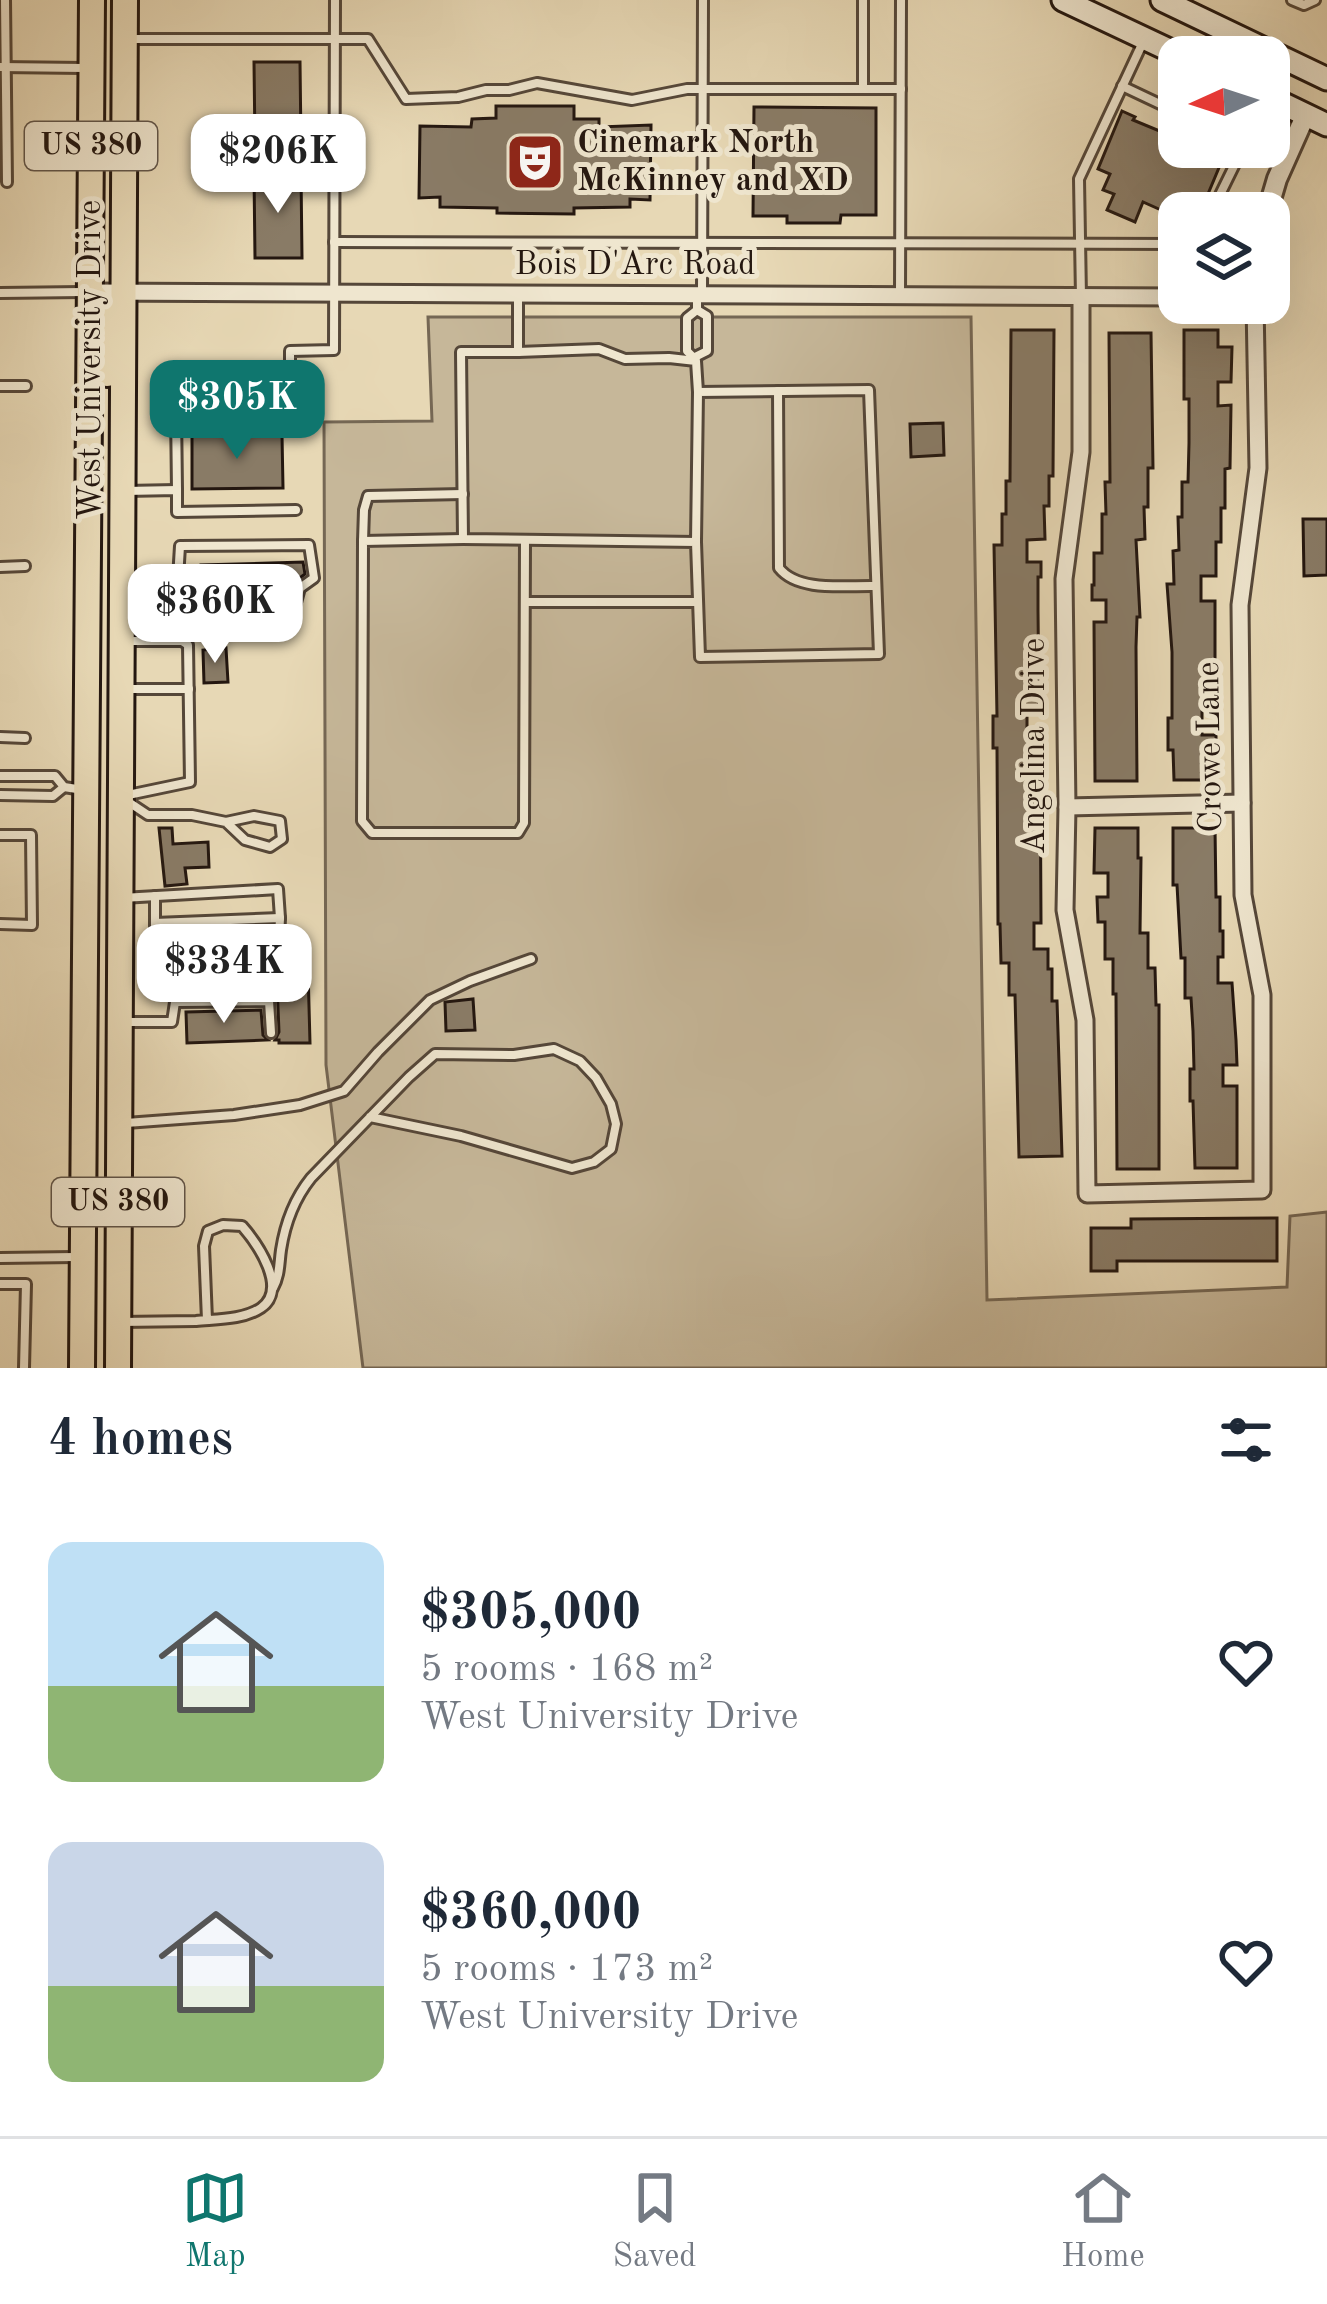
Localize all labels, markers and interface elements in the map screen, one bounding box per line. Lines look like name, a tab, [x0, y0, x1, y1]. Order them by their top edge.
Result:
north arrow	[1158, 36, 1290, 168]
map controls	[1158, 36, 1290, 324]
pin: $206K	[194, 114, 362, 216]
road number: US 380	[25, 122, 157, 170]
place label: Cinemark North McKinney and XD	[577, 127, 849, 198]
theatre icon: Cinemark North McKinney and XD	[504, 131, 566, 193]
text: $206K	[218, 133, 338, 172]
button: layers	[1158, 192, 1290, 324]
street label: West University Drive	[75, 200, 108, 520]
street label: Bois D'Arc Road	[514, 249, 756, 282]
pin: $305K	[153, 360, 321, 462]
text: $305K	[177, 379, 297, 418]
pin: $360K	[131, 564, 299, 666]
text: $360K	[155, 583, 275, 622]
street label: Angelina Drive	[1019, 638, 1052, 854]
street label: Crowe Lane	[1193, 661, 1229, 833]
pin: $334K	[140, 924, 308, 1026]
text: $334K	[164, 943, 284, 982]
road number: US 380	[52, 1178, 184, 1226]
icon: filters	[1213, 1407, 1279, 1473]
text: 4 homes	[48, 1415, 233, 1466]
text: $305,000	[420, 1589, 641, 1640]
icon: home	[144, 1590, 288, 1734]
icon: heart	[1213, 1629, 1279, 1695]
text: 5 rooms · 168 m²	[420, 1650, 713, 1689]
text: West University Drive	[420, 1698, 798, 1737]
text: $360,000	[420, 1889, 641, 1940]
icon: home	[144, 1890, 288, 2034]
icon: heart	[1213, 1929, 1279, 1995]
text: 5 rooms · 173 m²	[420, 1950, 713, 1989]
text: West University Drive	[420, 1998, 798, 2037]
tab: Map	[182, 2165, 248, 2278]
tab: Saved	[613, 2165, 697, 2278]
tab: Home	[1061, 2165, 1145, 2278]

